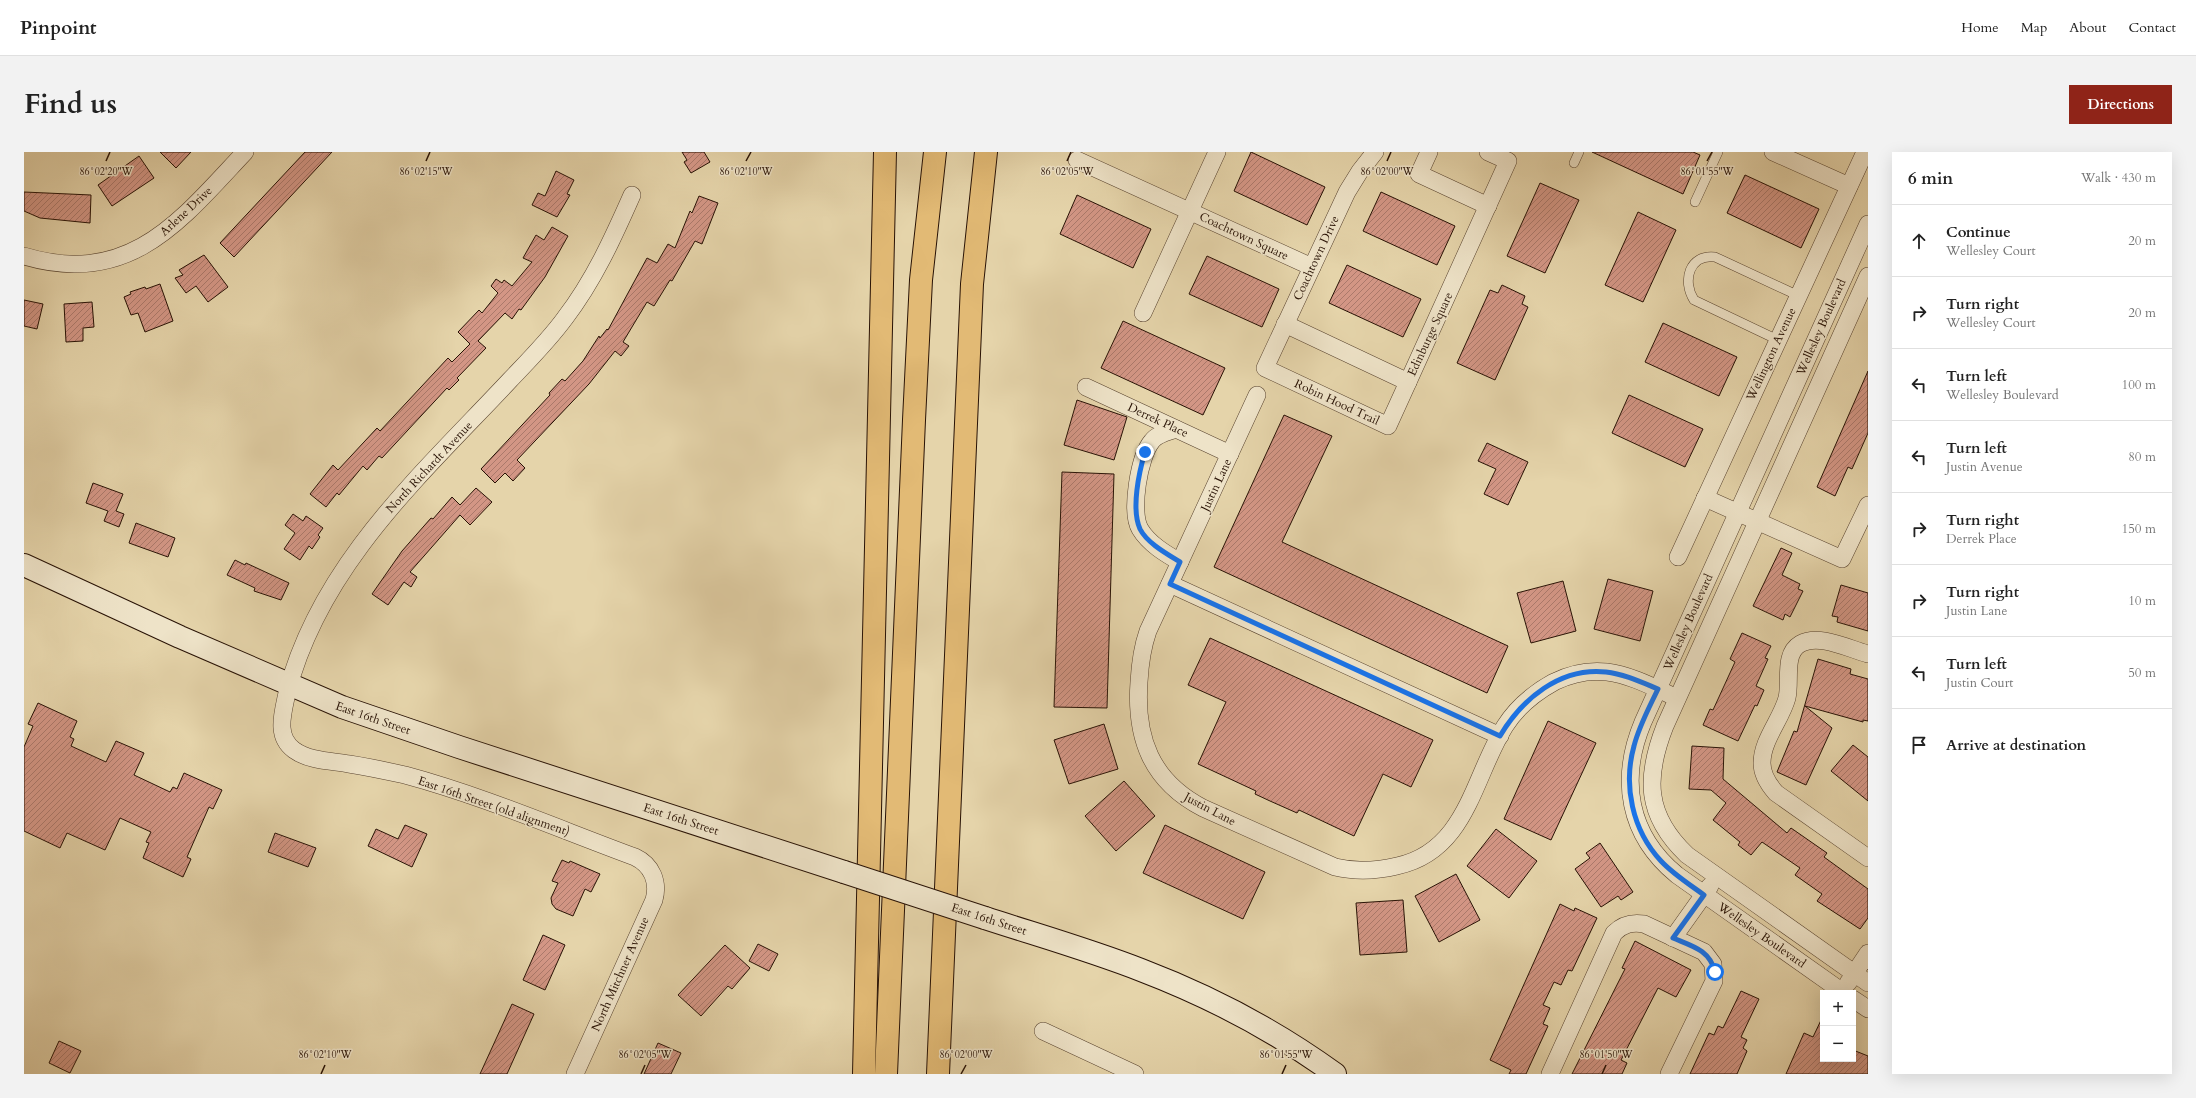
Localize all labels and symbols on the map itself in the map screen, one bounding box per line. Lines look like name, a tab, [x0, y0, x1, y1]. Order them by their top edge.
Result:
text: 86°02'20"W	[79, 165, 134, 179]
text: 86°02'15"W	[399, 165, 454, 179]
text: 86°02'10"W	[719, 165, 774, 179]
text: 86°02'05"W	[1040, 165, 1095, 179]
text: 86°02'00"W	[1360, 165, 1415, 179]
text: 86°01'55"W	[1680, 165, 1735, 179]
street label: Arlene Drive	[156, 183, 216, 239]
street label: Coachtown Square	[1197, 208, 1291, 264]
street label: Coachtown Drive	[1289, 213, 1343, 303]
street label: Wellesley Boulevard	[1792, 276, 1850, 379]
street label: Edinburge Square	[1404, 289, 1456, 379]
street label: Wellington Avenue	[1742, 305, 1800, 404]
street label: Robin Hood Trail	[1292, 375, 1382, 429]
street label: Derrek Place	[1125, 399, 1191, 441]
street label: North Richardt Avenue	[382, 418, 476, 516]
route end	[1136, 443, 1154, 461]
street label: Justin Lane	[1196, 456, 1235, 516]
street label: Wellesley Boulevard	[1659, 571, 1717, 674]
street label: East 16th Street	[333, 698, 413, 738]
street label: East 16th Street (old alignment)	[416, 772, 572, 840]
street label: Justin Lane	[1179, 788, 1239, 829]
street label: East 16th Street	[641, 799, 721, 839]
street label: Wellesley Boulevard	[1714, 898, 1810, 972]
street label: East 16th Street	[949, 899, 1029, 939]
street label: North Mitchner Avenue	[587, 914, 653, 1034]
route start	[1706, 963, 1724, 981]
text: 86°02'10"W	[298, 1048, 353, 1062]
text: 86°02'05"W	[618, 1048, 673, 1062]
text: 86°02'00"W	[939, 1048, 994, 1062]
text: 86°01'55"W	[1259, 1048, 1314, 1062]
text: 86°01'50"W	[1579, 1048, 1634, 1062]

